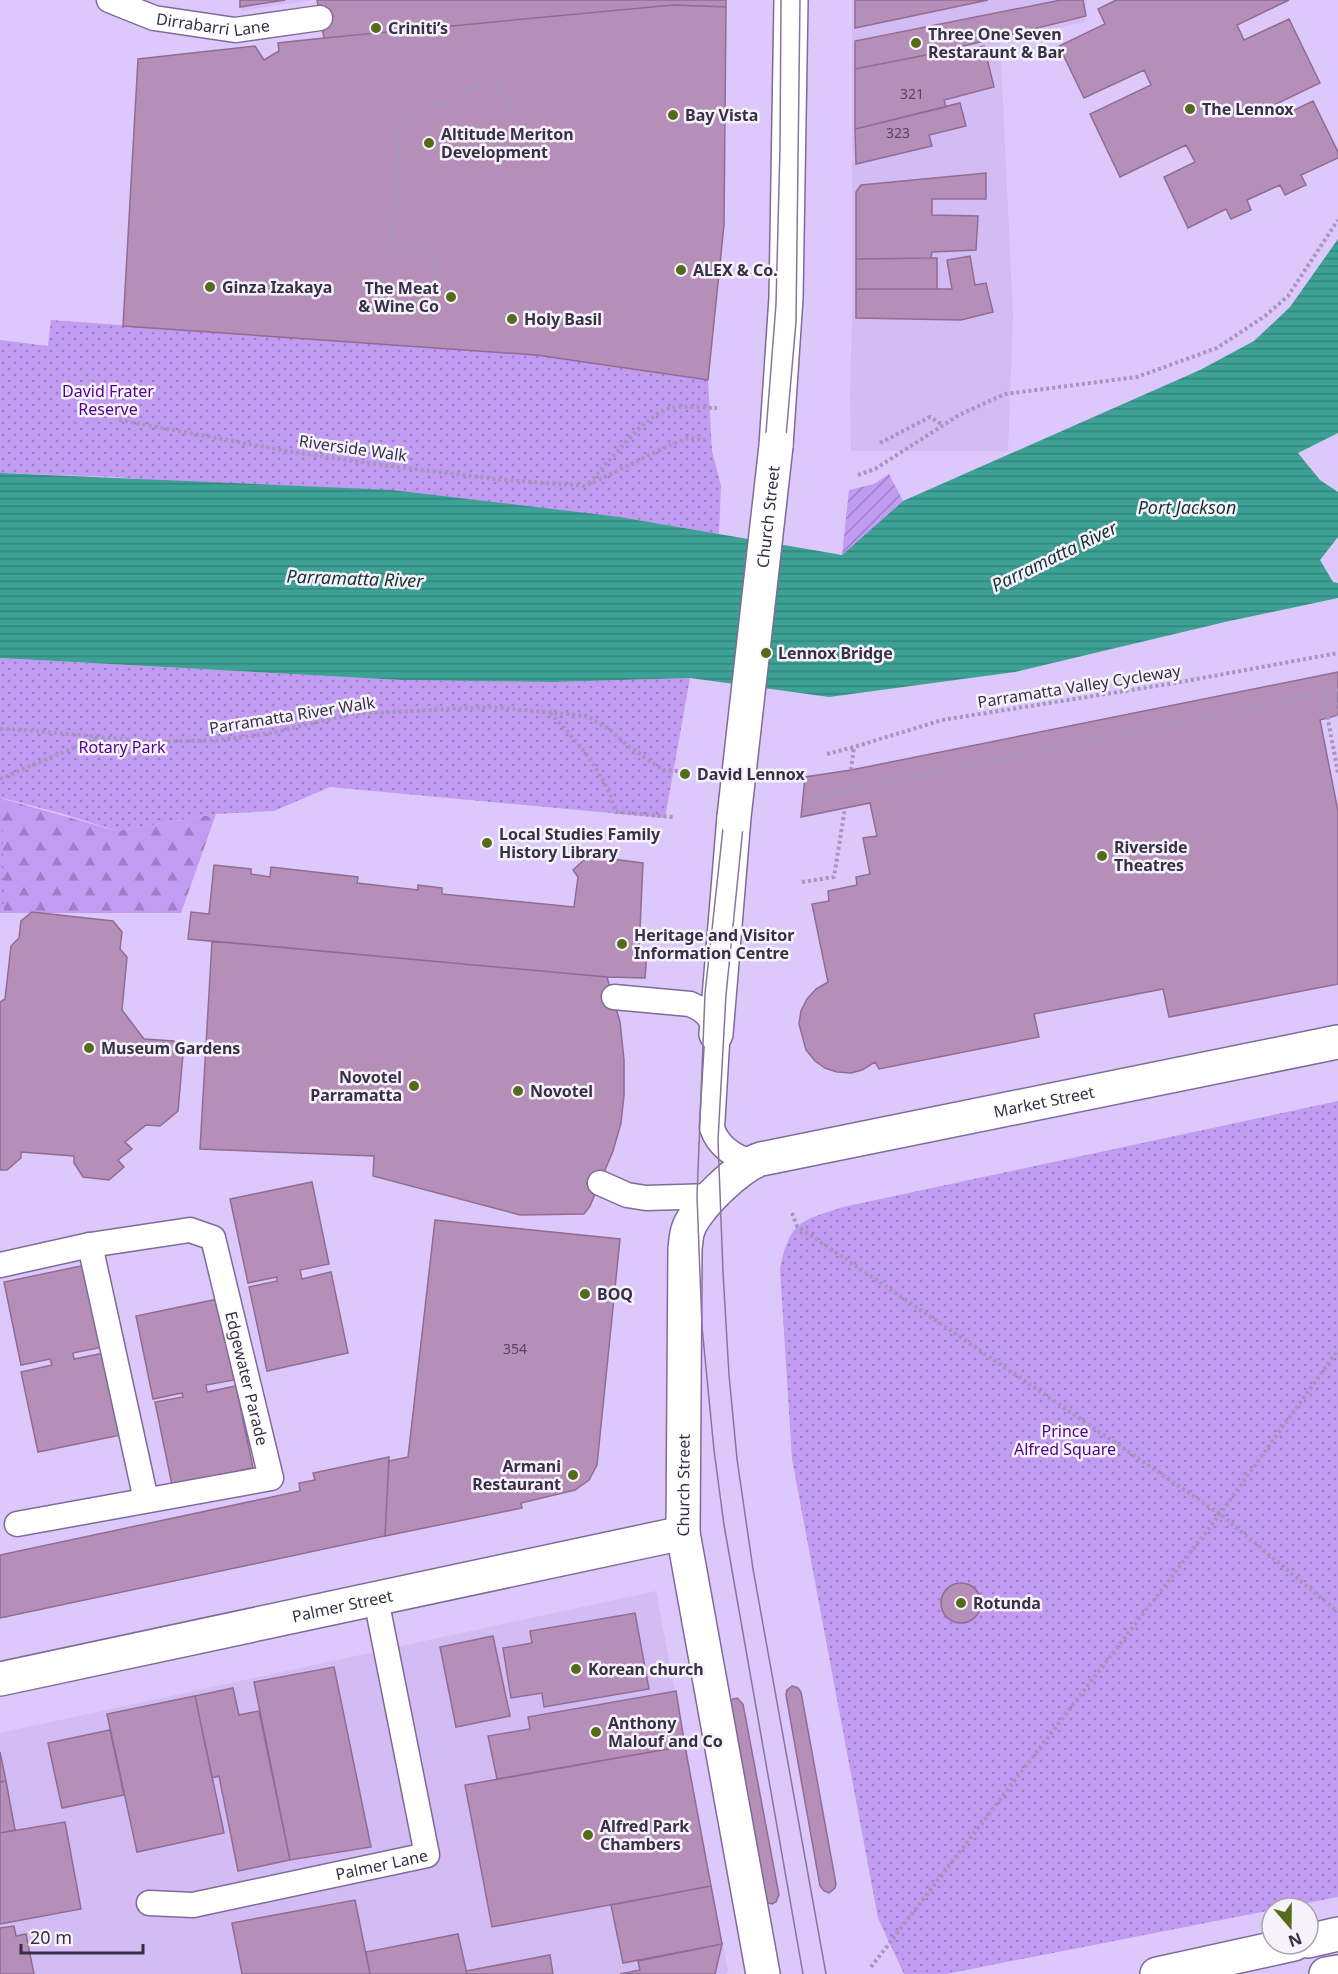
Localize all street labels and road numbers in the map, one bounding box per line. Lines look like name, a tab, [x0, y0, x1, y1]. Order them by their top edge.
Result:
street label: Dirrabarri Lane	[155, 7, 271, 41]
street label: Riverside Walk	[298, 430, 409, 467]
street label: Church Street	[751, 464, 785, 569]
street label: Parramatta Valley Cycleway	[976, 659, 1183, 713]
street label: Parramatta River Walk	[208, 691, 377, 739]
street label: Market Street	[992, 1081, 1097, 1123]
street label: Edgewater Parade	[220, 1309, 274, 1448]
street label: Church Street	[672, 1434, 695, 1537]
street label: Palmer Street	[290, 1584, 395, 1627]
street label: Palmer Lane	[333, 1844, 430, 1885]

